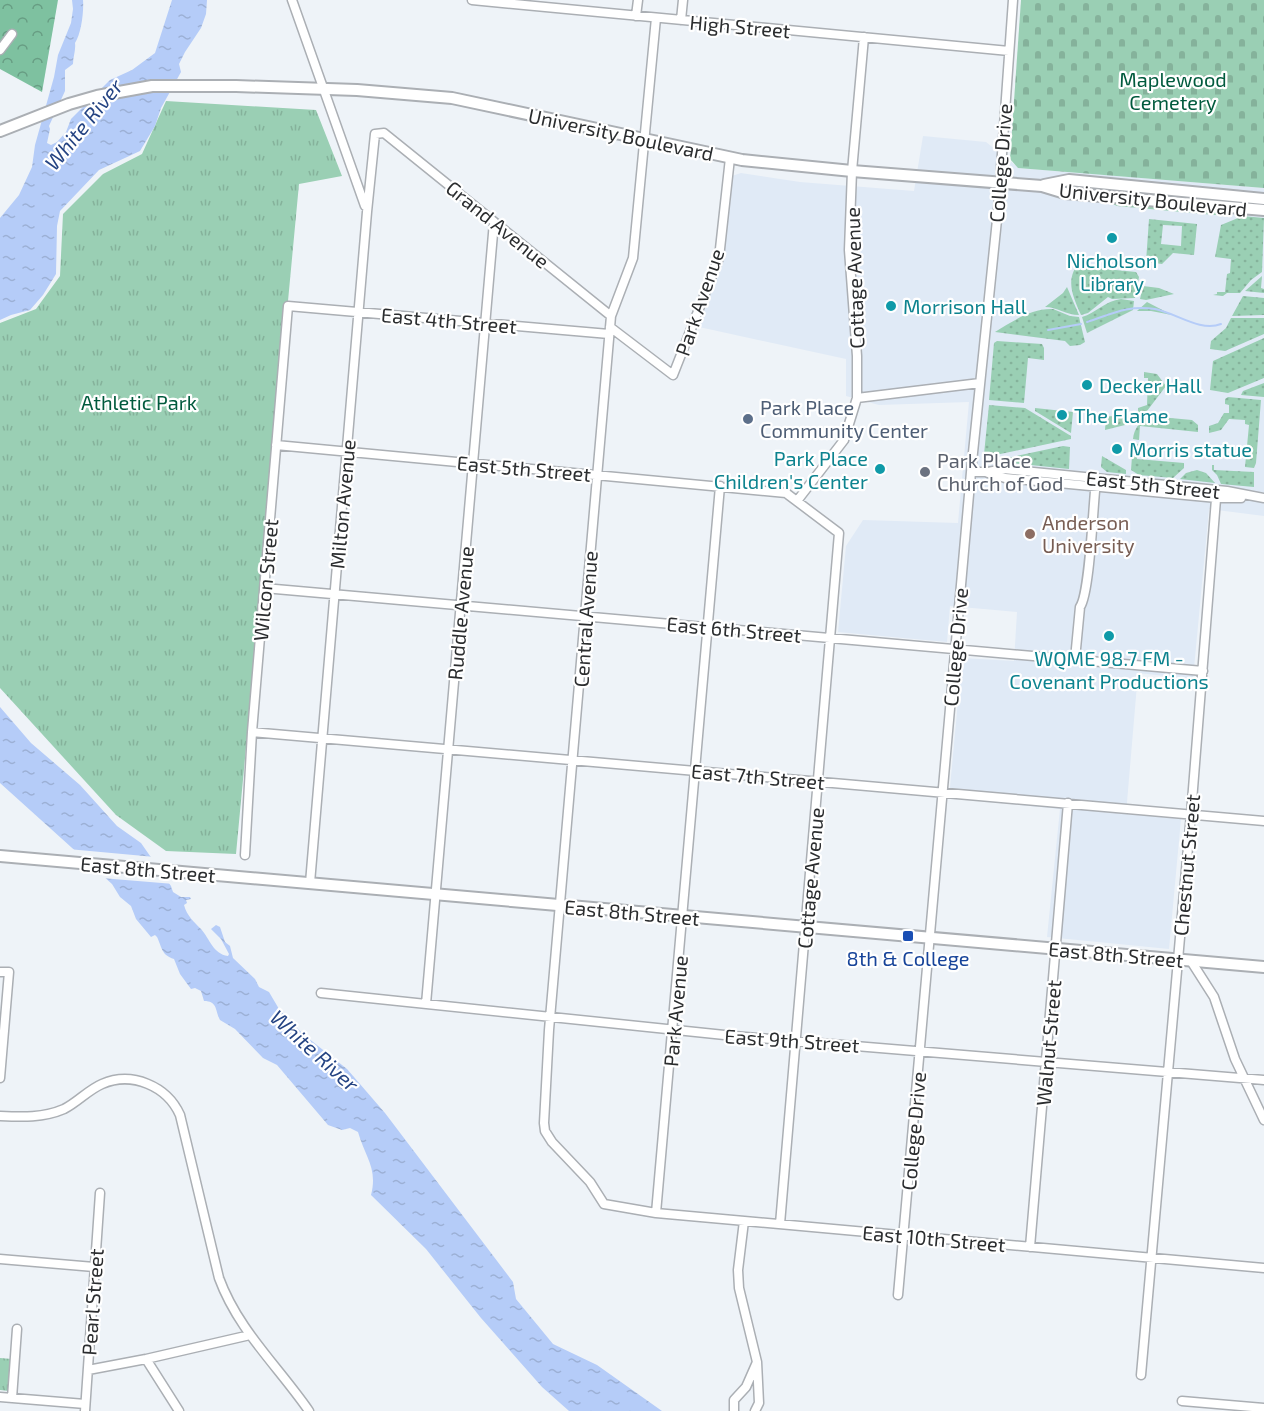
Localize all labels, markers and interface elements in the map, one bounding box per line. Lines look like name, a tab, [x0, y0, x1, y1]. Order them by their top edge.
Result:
street label: High Street	[689, 10, 792, 42]
park label: Maplewood Cemetery	[1119, 67, 1227, 114]
water label: White River	[39, 73, 128, 175]
street label: University Boulevard	[526, 103, 716, 165]
street label: College Drive	[984, 103, 1016, 223]
street label: Grand Avenue	[442, 175, 554, 273]
street label: University Boulevard	[1058, 177, 1248, 221]
street label: Cottage Avenue	[840, 207, 868, 349]
marker: Nicholson Library	[1105, 231, 1119, 245]
street label: Park Avenue	[669, 245, 729, 359]
place label: Nicholson Library	[1067, 248, 1157, 295]
place label: Morrison Hall	[903, 294, 1027, 318]
marker: Morrison Hall	[884, 299, 898, 313]
street label: East 4th Street	[380, 302, 518, 338]
place label: Decker Hall	[1099, 373, 1202, 397]
marker: Decker Hall	[1080, 378, 1094, 392]
park label: Athletic Park	[81, 390, 197, 414]
place label: Park Place Community Center	[760, 395, 928, 442]
place label: The Flame	[1074, 403, 1168, 427]
marker: The Flame	[1055, 408, 1069, 422]
marker: Park Place Community Center	[741, 412, 755, 426]
place label: Morris statue	[1129, 437, 1252, 461]
street label: Milton Avenue	[324, 438, 360, 570]
marker: Morris statue	[1110, 442, 1124, 456]
place label: Park Place Children's Center	[714, 446, 868, 493]
place label: Park Place Church of God	[937, 448, 1063, 495]
street label: East 5th Street	[456, 450, 592, 486]
marker: Park Place Children's Center	[873, 462, 887, 476]
marker: Park Place Church of God	[918, 465, 932, 479]
street label: East 5th Street	[1085, 465, 1221, 503]
place label: Anderson University	[1042, 510, 1135, 557]
street label: Wilcon Street	[248, 518, 282, 642]
marker: Anderson University	[1023, 527, 1037, 541]
street label: Ruddle Avenue	[442, 545, 478, 681]
street label: Central Avenue	[568, 550, 602, 688]
street label: College Drive	[938, 587, 972, 707]
street label: East 6th Street	[666, 611, 803, 647]
marker: WQME 98.7 FM - Covenant Productions	[1102, 629, 1116, 643]
place label: WQME 98.7 FM - Covenant Productions	[1009, 646, 1209, 693]
street label: East 7th Street	[690, 758, 826, 794]
street label: Chestnut Street	[1168, 793, 1204, 937]
street label: Cottage Avenue	[792, 806, 828, 950]
street label: East 8th Street	[79, 851, 217, 887]
street label: East 8th Street	[563, 894, 701, 930]
marker: 8th & College	[901, 929, 915, 943]
street label: East 8th Street	[1047, 936, 1185, 972]
place label: 8th & College	[847, 946, 969, 970]
street label: Park Avenue	[658, 954, 692, 1068]
street label: Walnut Street	[1031, 979, 1065, 1107]
water label: White River	[266, 1004, 365, 1096]
street label: East 9th Street	[724, 1023, 861, 1057]
street label: College Drive	[896, 1071, 930, 1191]
street label: East 10th Street	[861, 1220, 1007, 1256]
street label: Pearl Street	[76, 1247, 108, 1356]

